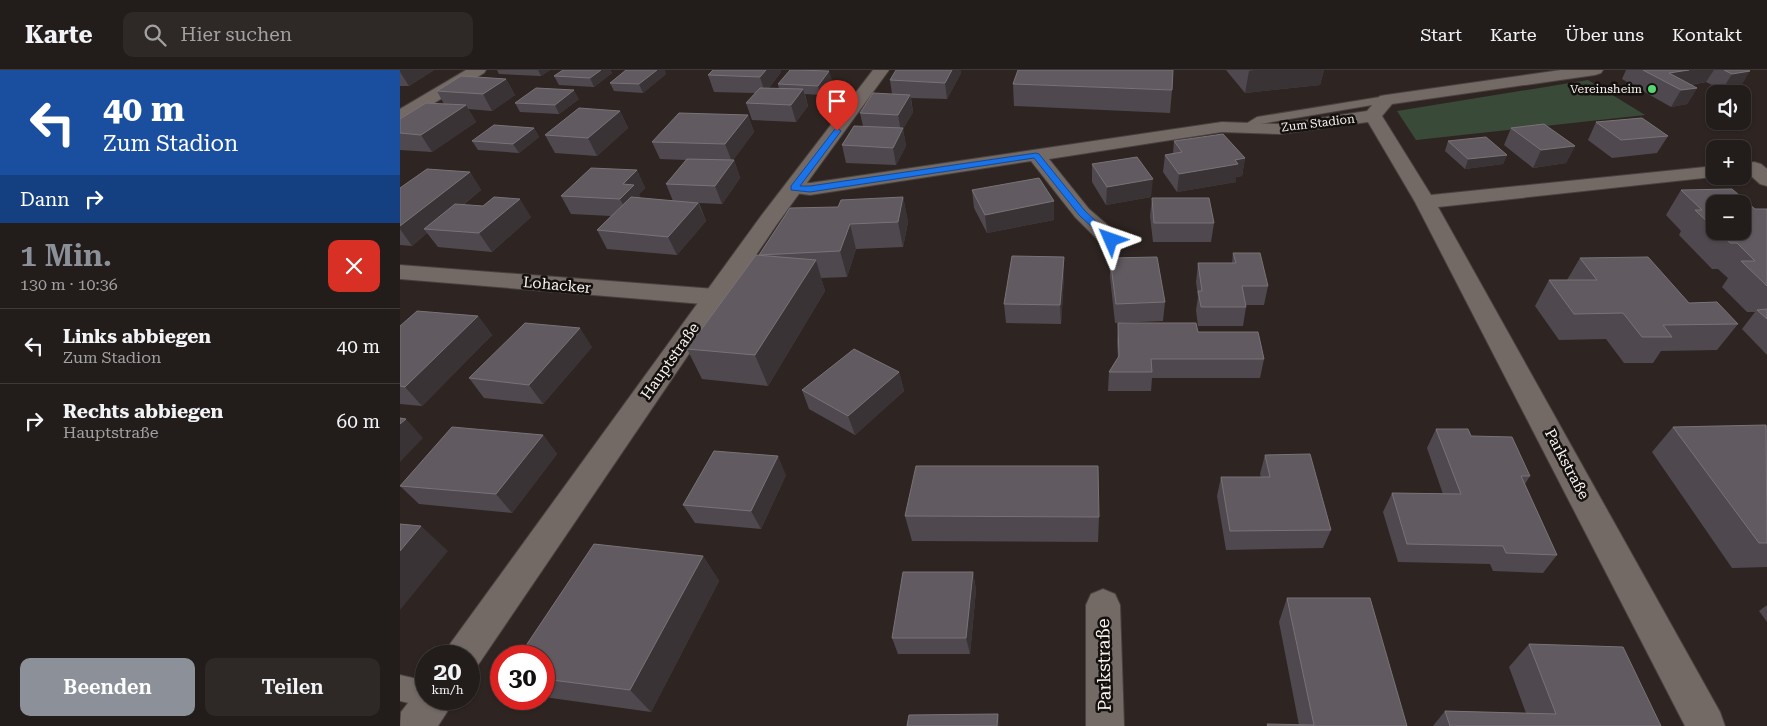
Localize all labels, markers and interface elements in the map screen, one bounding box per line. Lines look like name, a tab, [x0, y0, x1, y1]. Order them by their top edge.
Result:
search box	[123, 12, 473, 57]
text: Karte	[25, 21, 93, 49]
icon: search	[141, 21, 169, 49]
text: Hier suchen	[181, 23, 292, 46]
text: Start	[1420, 24, 1462, 45]
text: Karte	[1490, 24, 1537, 45]
text: Über uns	[1565, 24, 1644, 45]
text: Kontakt	[1672, 24, 1742, 45]
pin	[816, 80, 858, 131]
place label: Vereinsheim	[1570, 82, 1642, 96]
marker: Vereinsheim	[1646, 83, 1658, 95]
map controls	[1706, 85, 1751, 240]
button: sound	[1706, 85, 1751, 130]
icon: arrive	[823, 87, 851, 115]
text: 40 m	[103, 89, 185, 130]
icon: left	[20, 90, 85, 155]
street label: Zum Stadion	[1281, 112, 1356, 134]
text: Zum Stadion	[103, 131, 238, 156]
button: +	[1706, 140, 1751, 185]
icon: right	[80, 185, 108, 213]
text: Dann	[20, 188, 70, 211]
button: −	[1706, 195, 1751, 240]
position arrow	[1084, 213, 1136, 265]
text: 1 Min.	[20, 238, 112, 273]
button: close	[328, 240, 380, 292]
street label: Lohacker	[522, 273, 592, 297]
text: 130 m · 10:36	[20, 275, 118, 294]
street label: Hauptstraße	[637, 319, 703, 403]
text: Links abbiegen	[63, 325, 211, 348]
icon: left	[20, 332, 48, 360]
text: 40 m	[337, 335, 380, 358]
text: Zum Stadion	[63, 348, 161, 367]
text: Rechts abbiegen	[63, 400, 223, 423]
icon: right	[20, 407, 48, 435]
text: 60 m	[337, 410, 380, 433]
text: Hauptstraße	[63, 423, 159, 442]
street label: Parkstraße	[1541, 426, 1593, 502]
street label: Parkstraße	[1092, 618, 1115, 712]
speed limit sign: 30	[490, 645, 555, 710]
text: 20	[433, 657, 462, 686]
button: Beenden	[20, 658, 195, 716]
button: Teilen	[205, 658, 380, 716]
text: km/h	[431, 683, 464, 697]

